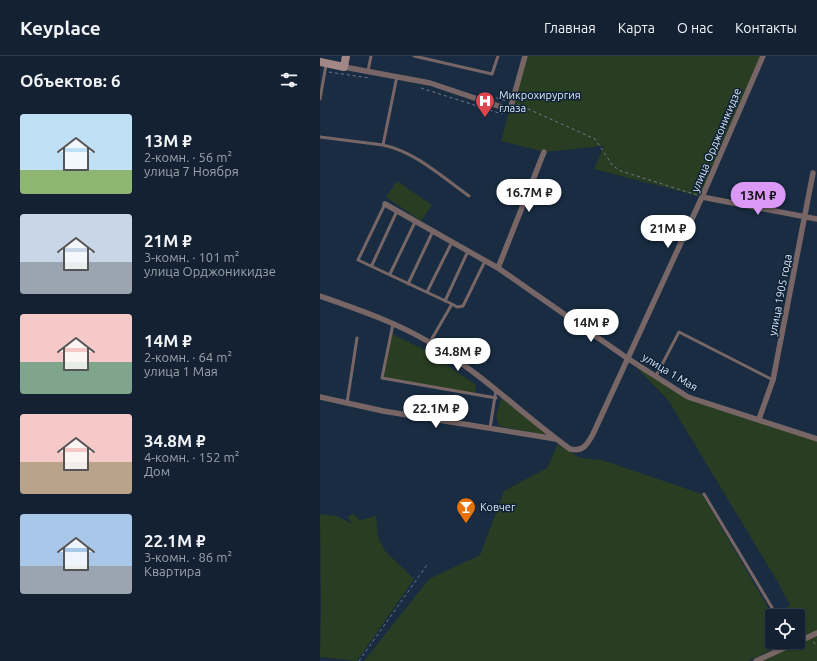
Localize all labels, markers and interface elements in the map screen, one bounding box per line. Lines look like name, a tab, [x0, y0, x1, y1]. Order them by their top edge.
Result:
text: Keyplace	[20, 17, 101, 39]
text: Главная	[544, 20, 596, 36]
text: Карта	[618, 20, 655, 36]
text: О нас	[677, 20, 713, 36]
text: Контакты	[735, 20, 797, 36]
icon: filters	[278, 69, 300, 91]
text: Объектов: 6	[20, 71, 120, 90]
street label: улица Орджоникидзе	[689, 86, 743, 194]
place label: Микрохирургия глаза	[499, 89, 581, 114]
hospital icon: Микрохирургия глаза	[474, 90, 496, 118]
icon: home	[52, 130, 100, 178]
text: 13M ₽	[144, 131, 192, 150]
text: 2-комн. · 56 m²	[144, 150, 232, 164]
text: улица 7 Ноября	[144, 164, 239, 178]
pin: 16.7M ₽	[492, 179, 566, 213]
pin: 13M ₽	[730, 182, 786, 216]
text: 16.7M ₽	[505, 185, 553, 199]
text: 13M ₽	[740, 188, 776, 202]
pin: 21M ₽	[640, 215, 696, 249]
text: 21M ₽	[650, 221, 686, 235]
icon: home	[52, 230, 100, 278]
text: 21M ₽	[144, 231, 192, 250]
text: 3-комн. · 101 m²	[144, 250, 239, 264]
street label: улица 1905 года	[766, 253, 794, 337]
text: улица Орджоникидзе	[144, 264, 276, 278]
pin: 14M ₽	[563, 309, 619, 343]
text: 14M ₽	[573, 315, 609, 329]
icon: home	[52, 330, 100, 378]
text: 14M ₽	[144, 331, 192, 350]
pin: 34.8M ₽	[421, 338, 495, 372]
text: 34.8M ₽	[434, 344, 482, 358]
text: 2-комн. · 64 m²	[144, 350, 232, 364]
street label: улица 1 Мая	[640, 351, 700, 393]
text: улица 1 Мая	[144, 364, 218, 378]
pin: 22.1M ₽	[399, 395, 473, 429]
text: 22.1M ₽	[412, 401, 460, 415]
icon: home	[52, 430, 100, 478]
text: 34.8M ₽	[144, 431, 206, 450]
text: 4-комн. · 152 m²	[144, 450, 239, 464]
text: Дом	[144, 464, 170, 478]
bar icon: Ковчег	[455, 496, 477, 524]
place label: Ковчег	[480, 501, 516, 513]
icon: home	[52, 530, 100, 578]
text: 22.1M ₽	[144, 531, 206, 550]
text: 3-комн. · 86 m²	[144, 550, 232, 564]
text: Квартира	[144, 564, 201, 578]
map controls	[765, 609, 805, 649]
button: locate	[765, 609, 805, 649]

